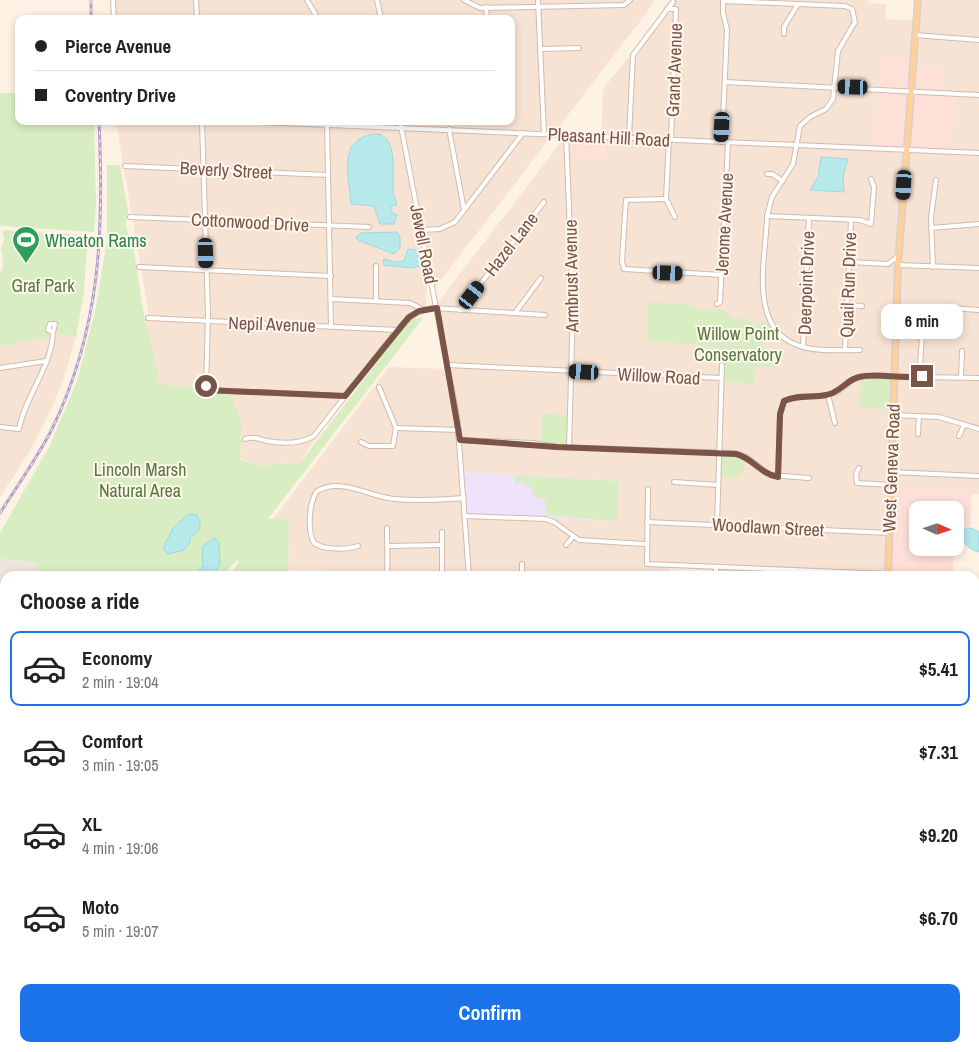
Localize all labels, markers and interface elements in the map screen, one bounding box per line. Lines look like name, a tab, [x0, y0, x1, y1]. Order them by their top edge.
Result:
street label: Grand Avenue	[660, 23, 688, 117]
text: Pierce Avenue	[65, 33, 171, 59]
car	[837, 79, 868, 95]
text: Coventry Drive	[65, 82, 176, 108]
car	[713, 112, 730, 142]
street label: Pleasant Hill Road	[547, 121, 671, 153]
street label: Beverly Street	[179, 155, 273, 185]
car	[895, 170, 912, 200]
street label: Jerome Avenue	[709, 172, 739, 276]
street label: Jewell Road	[404, 202, 444, 286]
street label: Cottonwood Drive	[190, 206, 310, 238]
street label: Hazel Lane	[478, 207, 544, 281]
street label: Armbrust Avenue	[558, 219, 585, 334]
sports icon: Wheaton Rams	[11, 225, 41, 264]
place label: Wheaton Rams	[45, 228, 147, 253]
street label: Deerpoint Drive	[792, 231, 820, 335]
street label: Quail Run Drive	[834, 232, 862, 338]
car	[197, 238, 214, 268]
car	[652, 265, 683, 281]
park label: Graf Park	[11, 273, 75, 298]
car	[456, 279, 487, 311]
callout: 6 min	[881, 304, 963, 338]
street label: Nepil Avenue	[228, 310, 316, 338]
text: 6 min	[905, 310, 939, 332]
park label: Willow Point Conservatory	[694, 321, 782, 367]
street label: Willow Road	[617, 361, 701, 391]
car	[568, 364, 599, 380]
route end	[911, 365, 933, 387]
route start	[195, 375, 217, 397]
street label: West Geneva Road	[876, 403, 906, 533]
park label: Lincoln Marsh Natural Area	[94, 457, 186, 503]
north arrow	[909, 501, 964, 556]
map controls	[909, 501, 964, 556]
street label: Woodlawn Street	[711, 512, 825, 542]
text: Choose a ride	[20, 586, 139, 616]
text: Economy	[82, 645, 152, 671]
icon: car	[22, 646, 67, 691]
text: $5.41	[919, 656, 958, 682]
text: 2 min · 19:04	[82, 671, 159, 693]
text: Comfort	[82, 728, 143, 754]
icon: car	[22, 729, 67, 774]
text: $7.31	[919, 739, 958, 765]
text: 3 min · 19:05	[82, 754, 159, 776]
text: XL	[82, 811, 102, 837]
icon: car	[22, 812, 67, 857]
text: $9.20	[919, 822, 958, 848]
text: 4 min · 19:06	[82, 837, 159, 859]
text: Moto	[82, 894, 119, 920]
icon: car	[22, 895, 67, 940]
text: $6.70	[919, 905, 958, 931]
text: 5 min · 19:07	[82, 920, 159, 942]
button: Confirm	[20, 984, 960, 1042]

